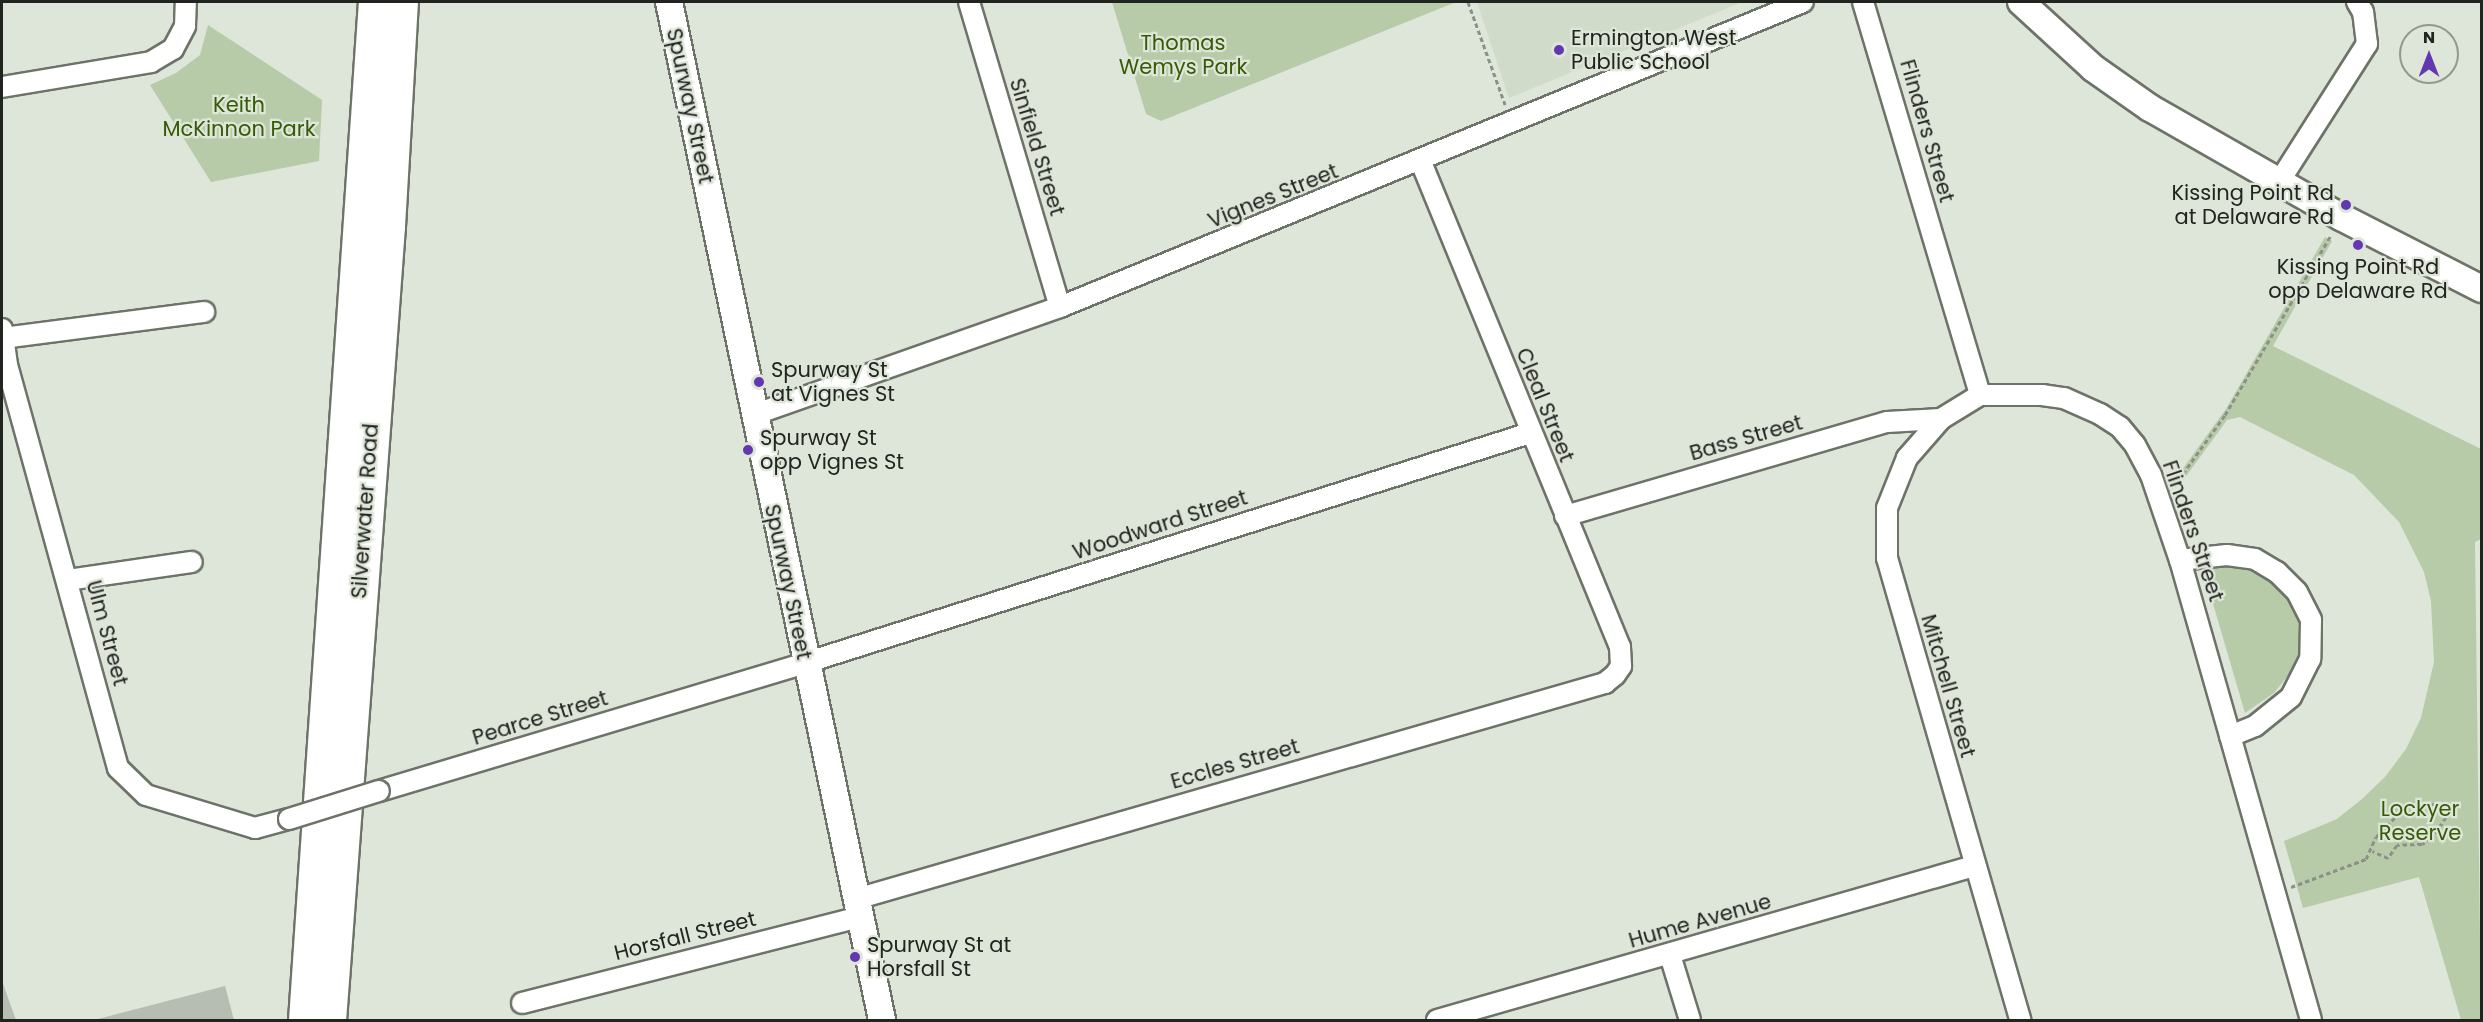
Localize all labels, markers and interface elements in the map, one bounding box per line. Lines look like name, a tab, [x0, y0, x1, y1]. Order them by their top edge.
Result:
north arrow	[2399, 24, 2459, 84]
place label: Ermington West Public School	[1571, 25, 1736, 75]
street label: Spurway Street	[661, 26, 719, 186]
text: N	[2423, 26, 2435, 49]
park label: Thomas Wemys Park	[1119, 30, 1247, 80]
marker: Ermington West Public School	[1552, 43, 1566, 57]
street label: Flinders Street	[1895, 57, 1959, 205]
street label: Sinfield Street	[1004, 75, 1070, 219]
park label: Keith McKinnon Park	[163, 92, 315, 142]
street label: Vignes Street	[1204, 158, 1342, 234]
place label: Kissing Point Rd at Delaware Rd	[2172, 180, 2334, 230]
marker: Kissing Point Rd at Delaware Rd	[2339, 198, 2353, 212]
marker: Kissing Point Rd opp Delaware Rd	[2351, 238, 2365, 252]
place label: Kissing Point Rd opp Delaware Rd	[2268, 254, 2448, 304]
street label: Cleal Street	[1511, 344, 1579, 466]
place label: Spurway St at Vignes St	[771, 357, 895, 407]
marker: Spurway St at Vignes St	[752, 375, 766, 389]
street label: Bass Street	[1687, 410, 1805, 466]
street label: Silverwater Road	[346, 423, 384, 599]
place label: Spurway St opp Vignes St	[760, 425, 904, 475]
marker: Spurway St opp Vignes St	[741, 443, 755, 457]
street label: Flinders Street	[2157, 457, 2229, 605]
street label: Woodward Street	[1070, 485, 1250, 565]
street label: Spurway Street	[759, 502, 817, 662]
street label: Ulm Street	[81, 578, 133, 688]
street label: Mitchell Street	[1916, 612, 1980, 760]
street label: Pearce Street	[469, 685, 611, 751]
street label: Eccles Street	[1168, 734, 1302, 794]
park label: Lockyer Reserve	[2379, 796, 2461, 846]
street label: Hume Avenue	[1626, 889, 1774, 953]
street label: Horsfall Street	[611, 906, 759, 966]
place label: Spurway St at Horsfall St	[867, 932, 1011, 982]
marker: Spurway St at Horsfall St	[848, 950, 862, 964]

